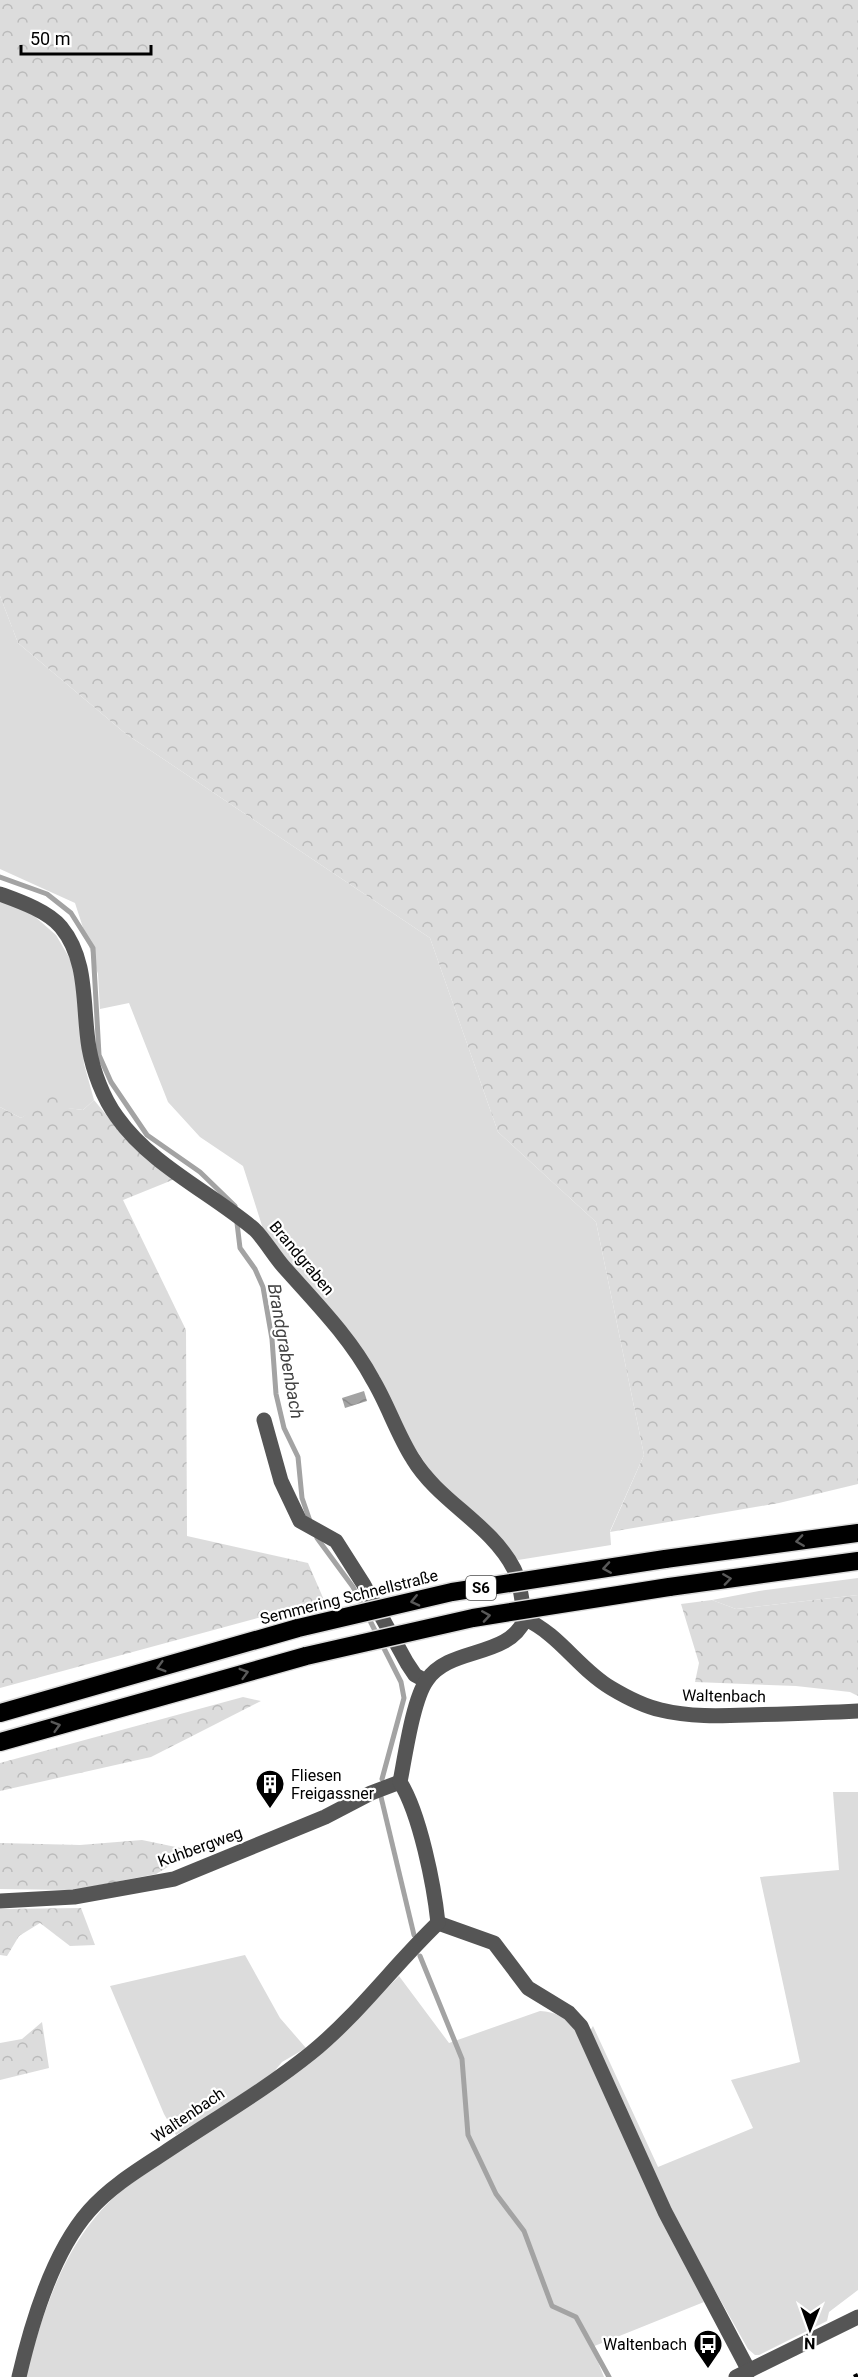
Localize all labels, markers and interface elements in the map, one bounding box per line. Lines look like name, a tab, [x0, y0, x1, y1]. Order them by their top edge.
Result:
scale bar	[21, 18, 152, 56]
text: 50 m	[30, 28, 70, 49]
street label: Brandgraben	[266, 1217, 338, 1299]
water label: Brandgrabenbach	[264, 1282, 308, 1420]
one-way arrow	[795, 1535, 805, 1547]
one-way arrow	[603, 1561, 612, 1573]
street label: Semmering Schnellstraße	[258, 1566, 440, 1628]
one-way arrow	[722, 1574, 732, 1586]
road number: S6	[466, 1576, 496, 1600]
one-way arrow	[410, 1593, 420, 1606]
one-way arrow	[482, 1610, 491, 1622]
one-way arrow	[156, 1660, 167, 1672]
one-way arrow	[239, 1668, 249, 1681]
street label: Waltenbach	[682, 1686, 766, 1706]
one-way arrow	[50, 1721, 61, 1733]
place label: Fliesen Freigassner	[291, 1766, 375, 1803]
building icon: Fliesen Freigassner	[254, 1768, 286, 1810]
street label: Kuhbergweg	[155, 1823, 245, 1871]
street label: Waltenbach	[148, 2084, 228, 2146]
north arrow	[780, 2299, 840, 2359]
bus stop icon: Waltenbach	[692, 2328, 724, 2370]
text: N	[804, 2334, 816, 2353]
place label: Waltenbach	[603, 2335, 687, 2354]

